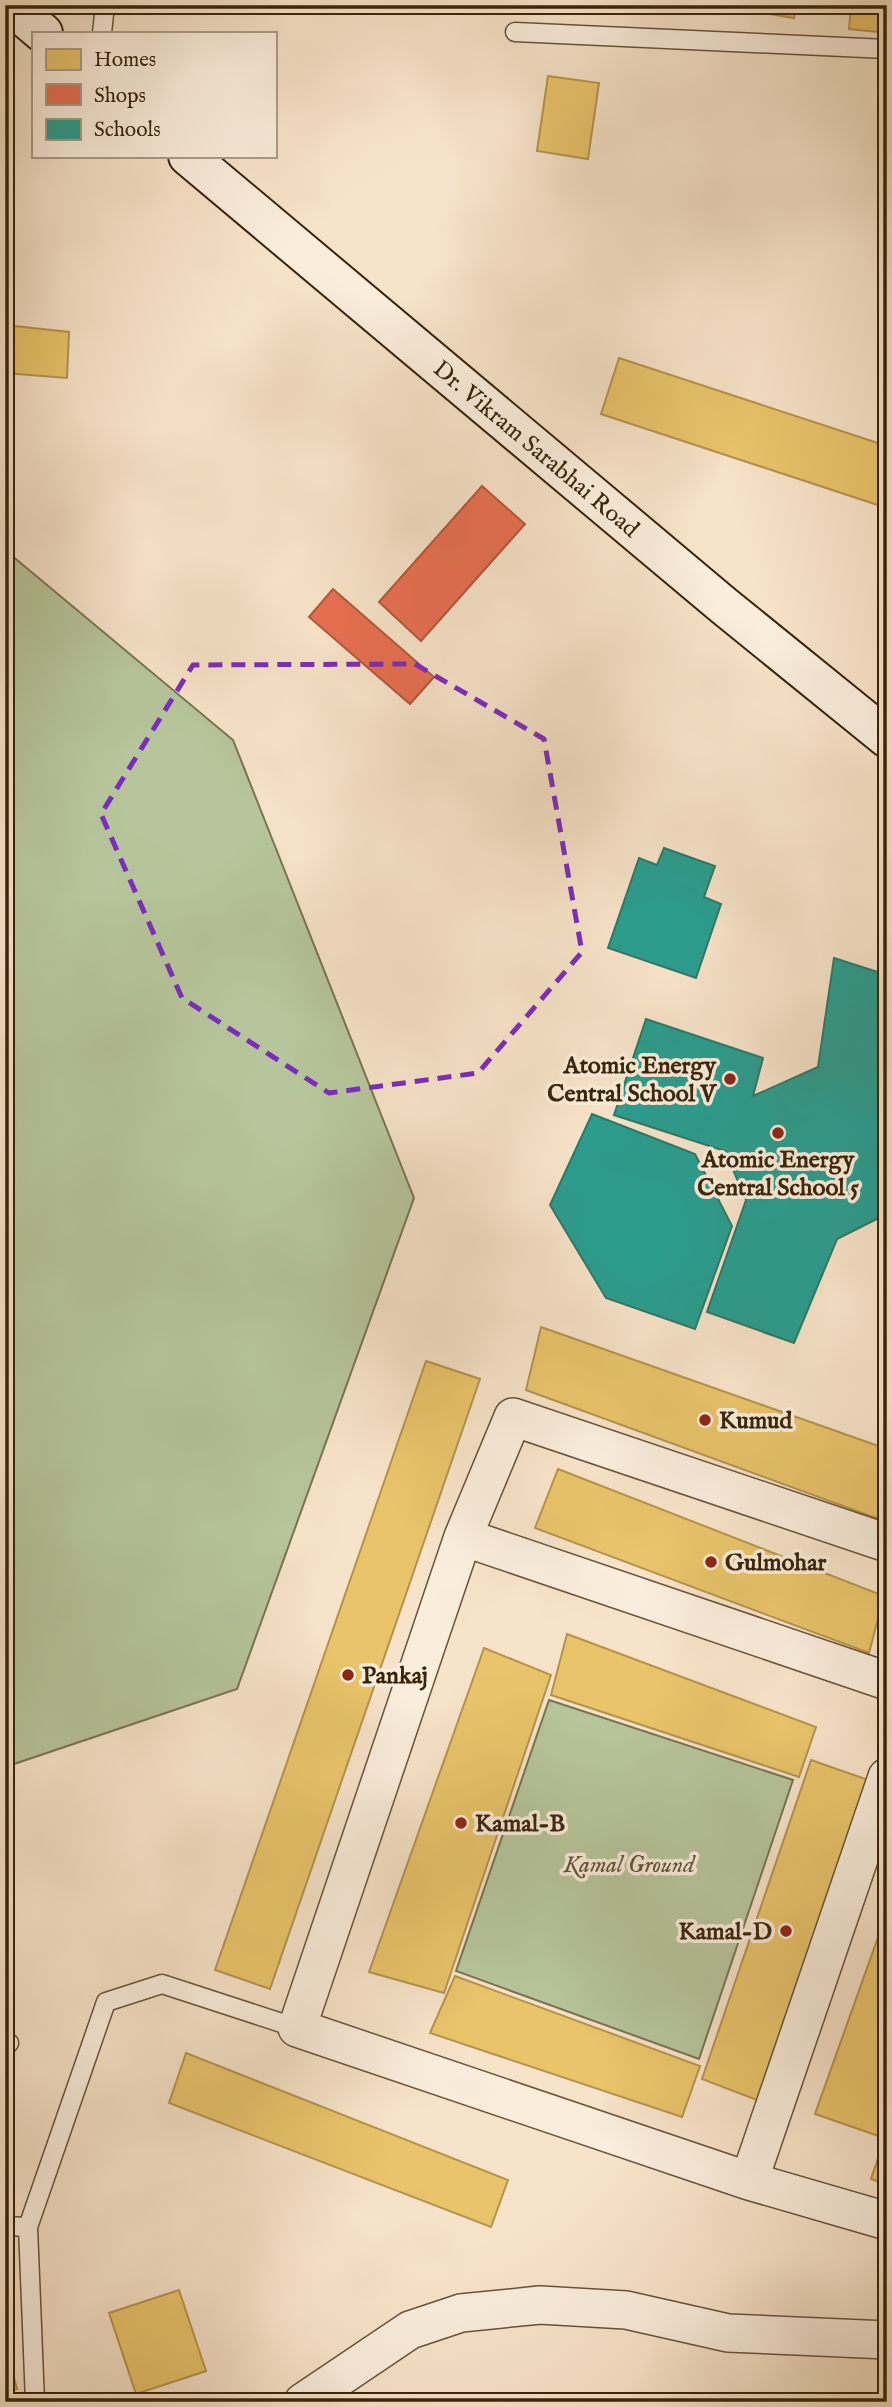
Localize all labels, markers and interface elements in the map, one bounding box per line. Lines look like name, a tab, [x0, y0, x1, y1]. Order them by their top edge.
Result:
legend	[32, 32, 276, 158]
text: Homes	[94, 47, 156, 74]
text: Shops	[94, 83, 146, 110]
text: Schools	[94, 117, 161, 144]
street label: Dr. Vikram Sarabhai Road	[426, 354, 645, 545]
place label: Atomic Energy Central School V	[547, 1051, 717, 1110]
marker: Atomic Energy Central School V	[722, 1071, 738, 1087]
marker: Atomic Energy Central School 5	[770, 1125, 786, 1141]
place label: Atomic Energy Central School 5	[697, 1145, 859, 1204]
place label: Kumud	[719, 1406, 794, 1437]
marker: Kumud	[697, 1412, 713, 1428]
place label: Gulmohar	[725, 1548, 827, 1579]
marker: Gulmohar	[703, 1554, 719, 1570]
place label: Pankaj	[362, 1661, 428, 1692]
marker: Pankaj	[340, 1667, 356, 1683]
place label: Kamal-B	[475, 1809, 565, 1840]
marker: Kamal-B	[453, 1815, 469, 1831]
park label: Kamal Ground	[562, 1850, 696, 1881]
place label: Kamal-D	[678, 1917, 772, 1948]
marker: Kamal-D	[778, 1923, 794, 1939]

